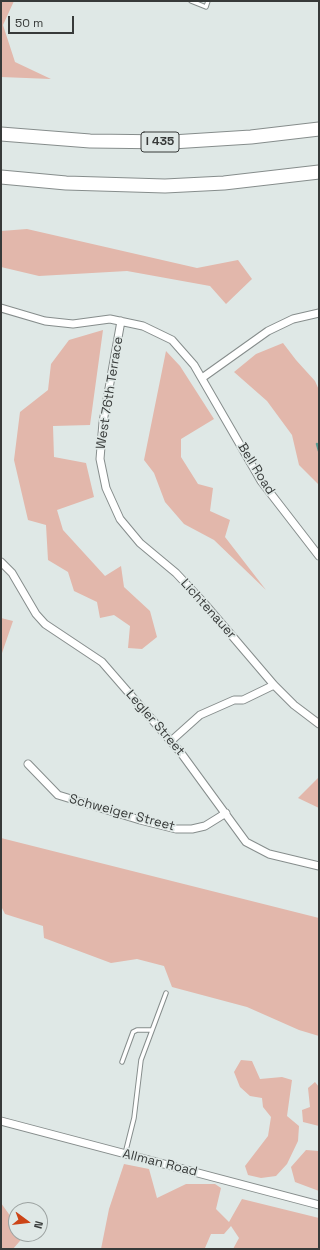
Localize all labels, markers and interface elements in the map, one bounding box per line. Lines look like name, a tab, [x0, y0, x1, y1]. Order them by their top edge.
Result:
scale bar	[10, 8, 76, 34]
text: 50 m	[15, 15, 43, 31]
road number: I 435	[141, 132, 179, 152]
street label: West 76th Terrace	[93, 336, 127, 450]
street label: Bell Road	[234, 440, 278, 498]
street label: Lichtenauer	[177, 576, 239, 642]
street label: Legler Street	[122, 687, 188, 759]
street label: Schweiger Street	[67, 791, 177, 835]
street label: Allman Road	[121, 1146, 199, 1180]
north arrow	[8, 1202, 48, 1242]
text: N	[31, 1219, 46, 1230]

